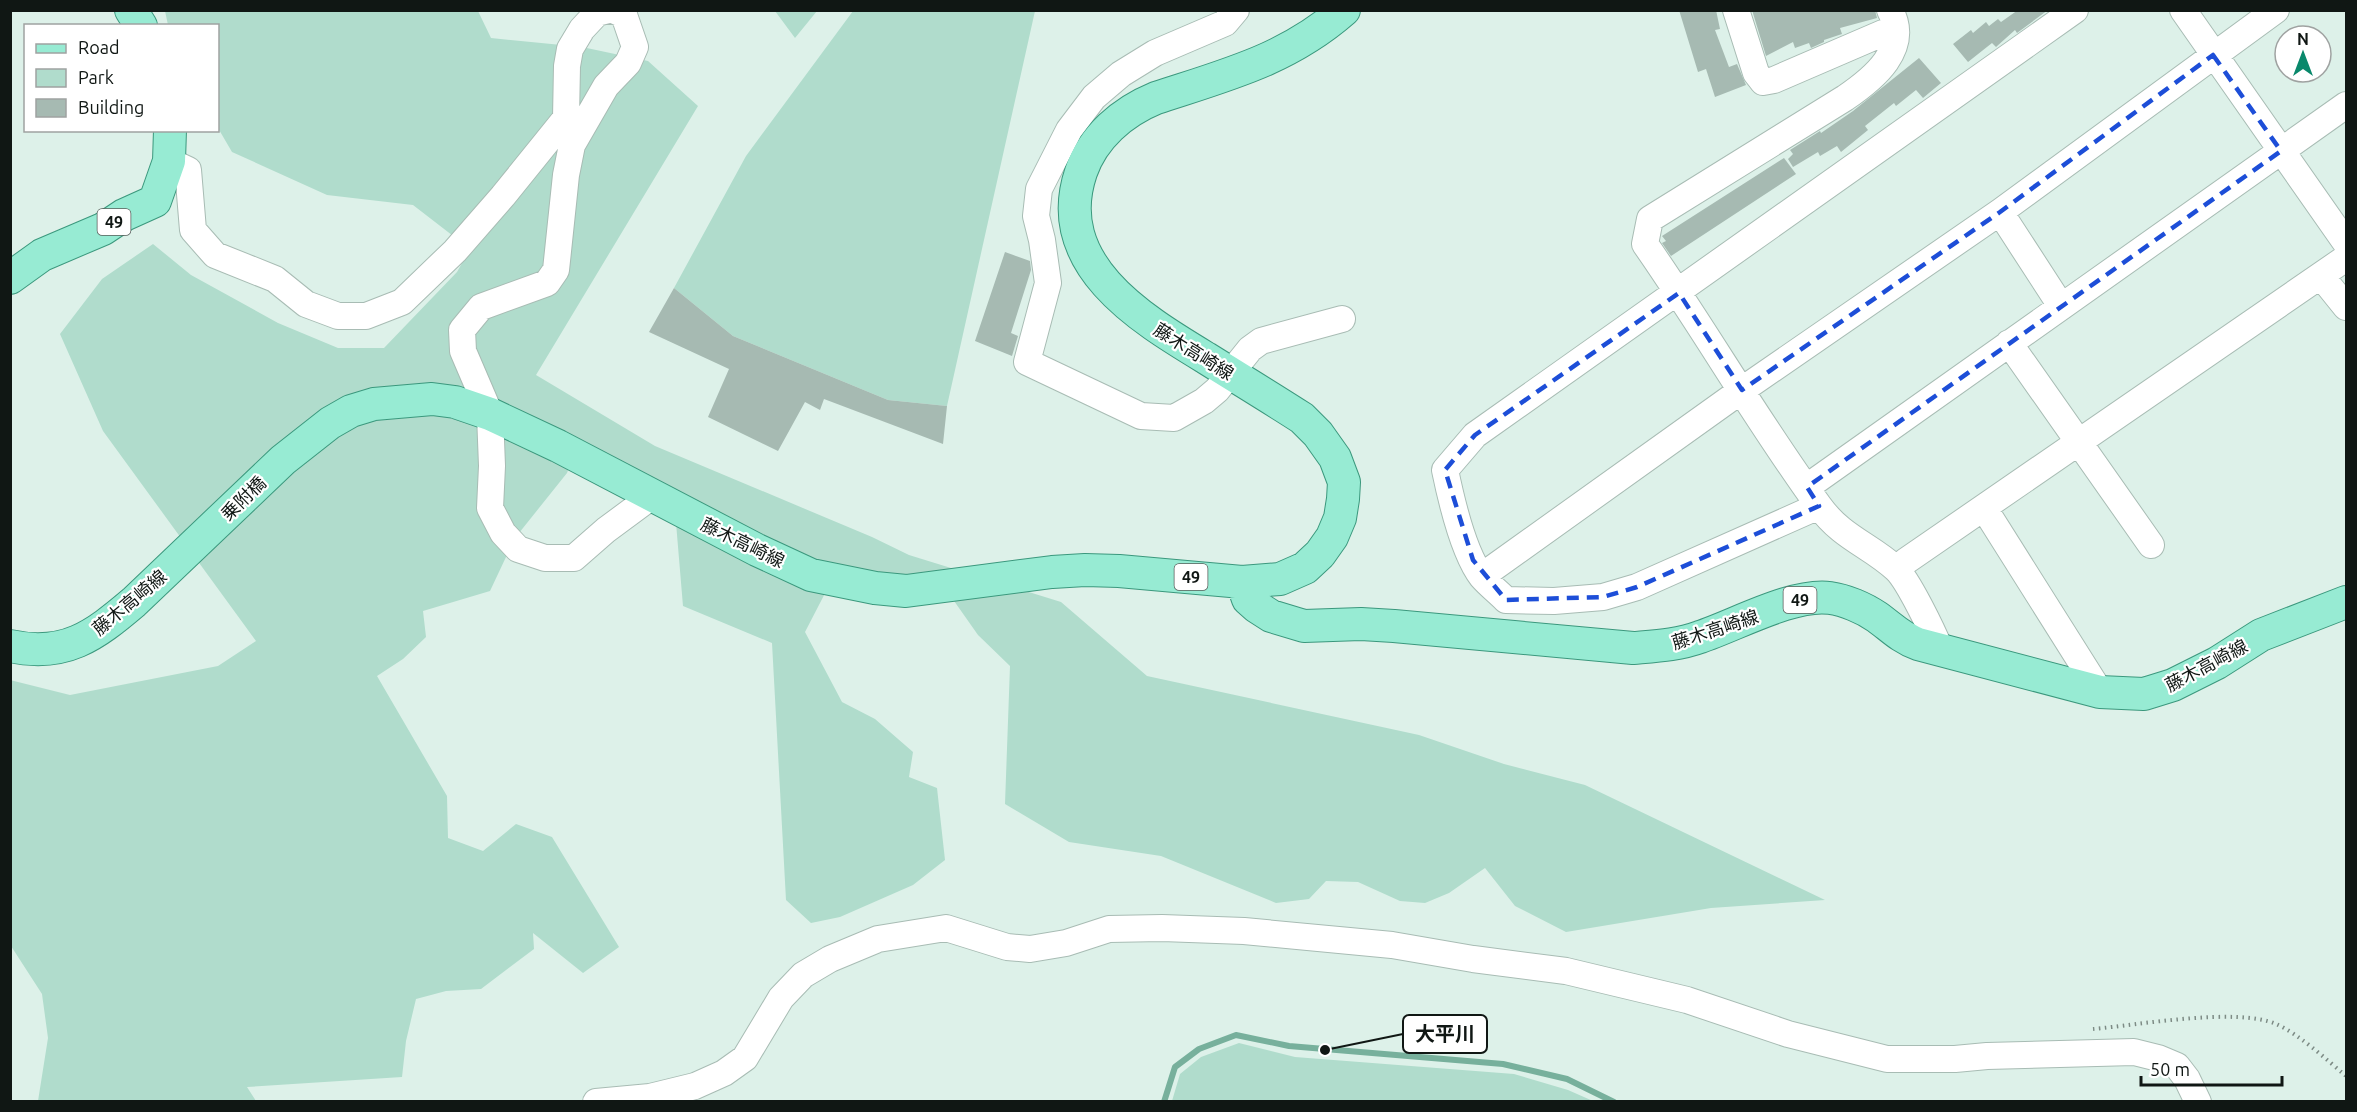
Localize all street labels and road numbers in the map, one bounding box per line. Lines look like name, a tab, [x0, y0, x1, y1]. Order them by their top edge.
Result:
road number: 49	[98, 209, 130, 235]
street label: 藤木高崎線	[1151, 319, 1237, 383]
street label: 乗附橋	[217, 472, 269, 524]
street label: 藤木高崎線	[698, 513, 788, 571]
road number: 49	[1174, 564, 1208, 590]
street label: 藤木高崎線	[88, 565, 170, 639]
road number: 49	[1784, 587, 1816, 613]
street label: 藤木高崎線	[1669, 606, 1761, 652]
street label: 藤木高崎線	[2162, 635, 2250, 695]

